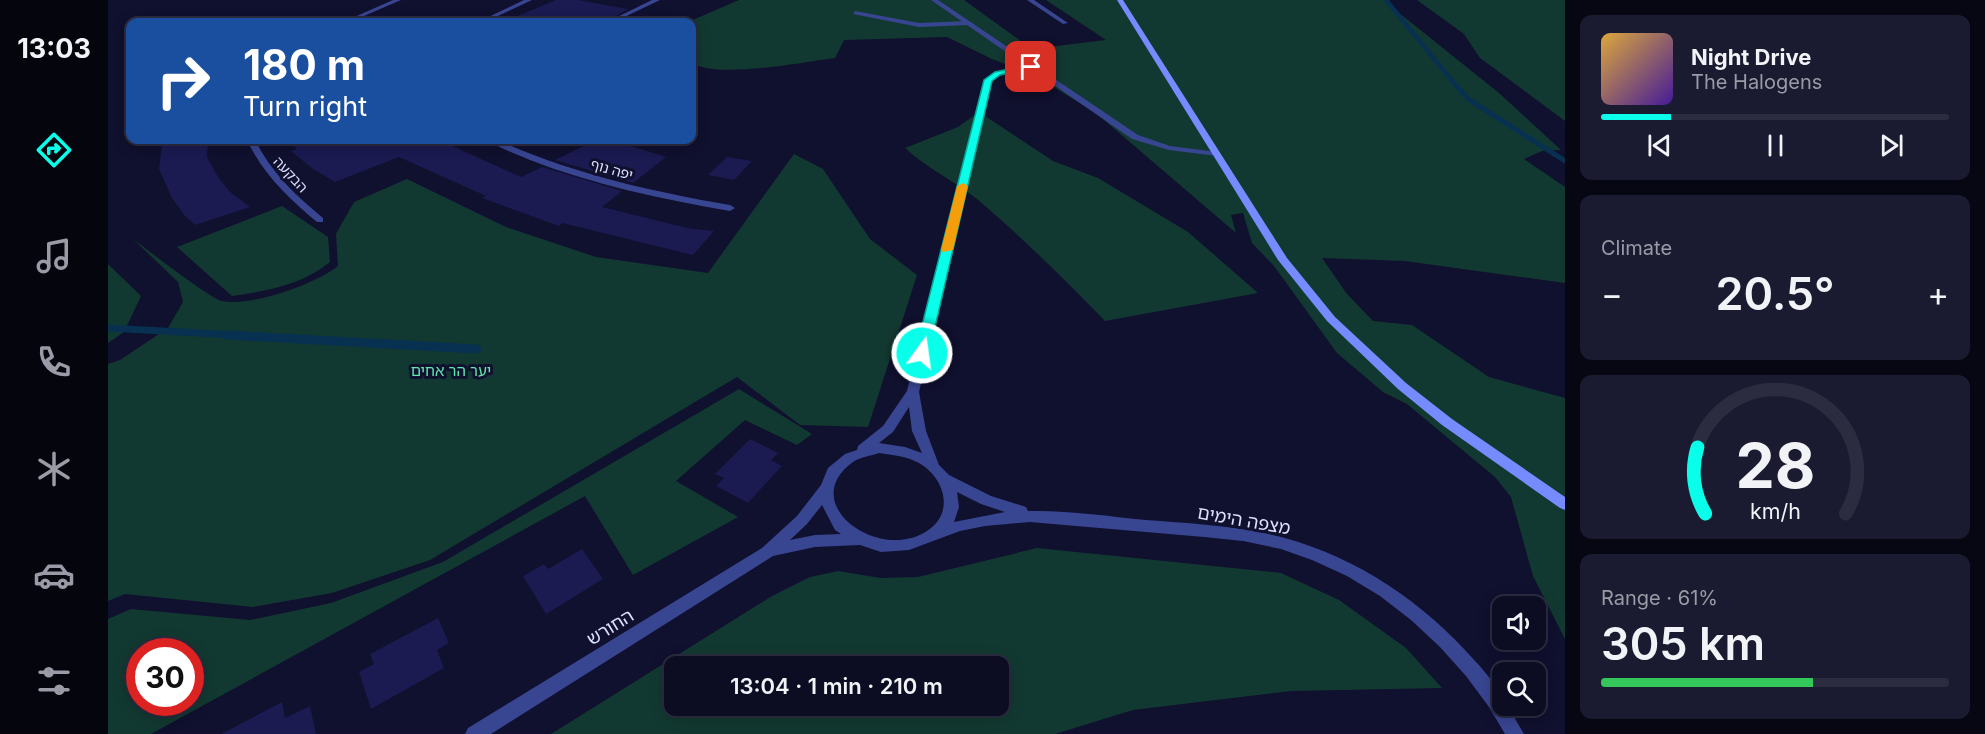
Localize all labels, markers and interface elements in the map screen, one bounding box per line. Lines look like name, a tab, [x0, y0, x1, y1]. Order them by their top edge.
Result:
text: 13:03	[17, 32, 91, 65]
text: 180 m	[243, 39, 365, 90]
pin	[1005, 41, 1056, 92]
icon: right	[144, 42, 222, 120]
text: Night Drive	[1691, 44, 1811, 70]
icon: arrive	[1014, 50, 1047, 83]
text: The Halogens	[1691, 70, 1822, 94]
text: Turn right	[243, 90, 367, 123]
icon: directions	[33, 129, 75, 171]
icon: previous	[1643, 129, 1676, 162]
icon: pause	[1759, 129, 1792, 162]
icon: next	[1875, 129, 1908, 162]
street label: הבקעה	[270, 153, 312, 195]
street label: יפה נוף	[589, 155, 635, 183]
icon: music	[33, 235, 75, 277]
text: Climate	[1601, 236, 1672, 260]
text: 20.5°	[1715, 266, 1835, 321]
text: −	[1601, 274, 1623, 314]
text: +	[1927, 274, 1949, 314]
position arrow	[890, 321, 954, 385]
icon: phone	[33, 341, 75, 383]
park label: יער הר אחים	[411, 361, 491, 380]
text: 28	[1735, 428, 1815, 503]
icon: climate	[33, 448, 75, 490]
text: km/h	[1750, 498, 1800, 524]
street label: מצפה הימים	[1196, 501, 1292, 539]
icon: car	[33, 554, 75, 596]
text: Range · 61%	[1601, 586, 1718, 610]
map controls	[1492, 596, 1546, 716]
button: sound	[1492, 596, 1546, 650]
street label: החורש	[583, 605, 637, 649]
text: 305 km	[1601, 616, 1765, 671]
speed limit sign: 30	[126, 638, 204, 716]
icon: filters	[33, 660, 75, 702]
button: search	[1492, 662, 1546, 716]
text: 13:04 · 1 min · 210 m	[730, 673, 943, 699]

